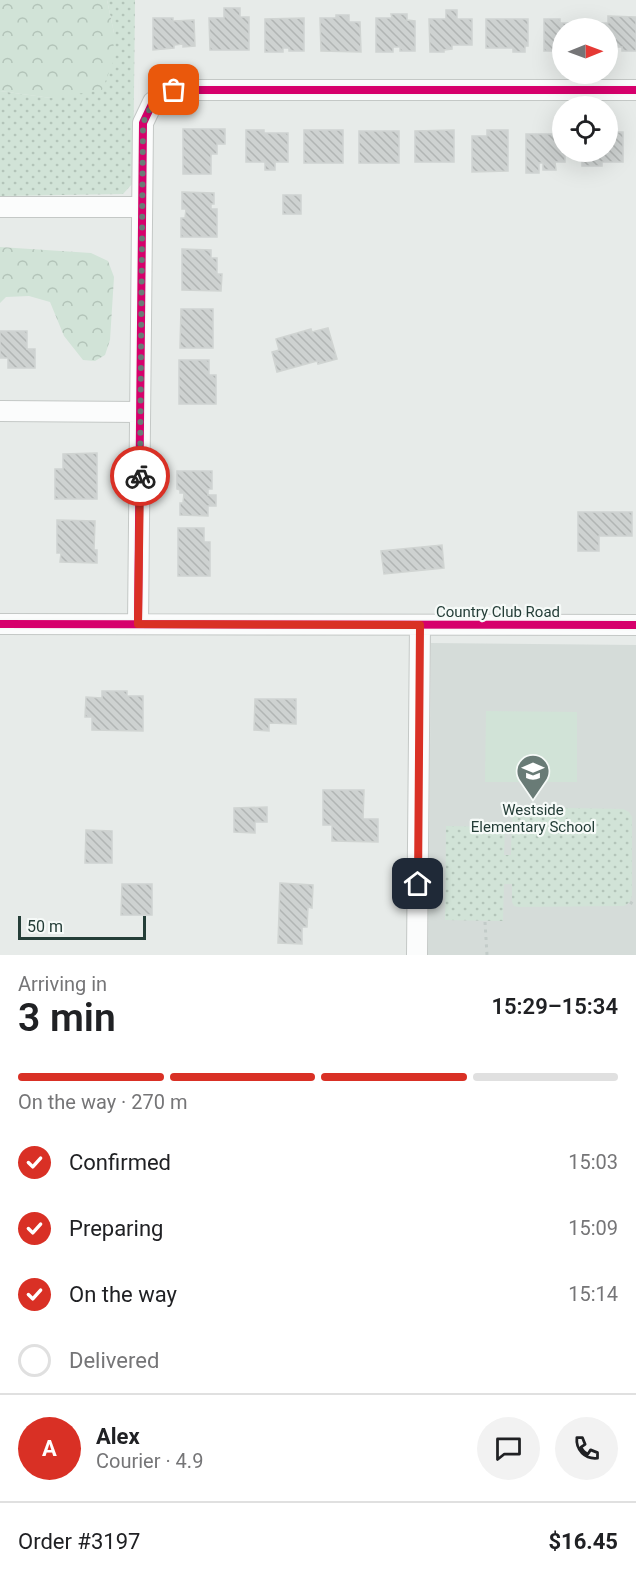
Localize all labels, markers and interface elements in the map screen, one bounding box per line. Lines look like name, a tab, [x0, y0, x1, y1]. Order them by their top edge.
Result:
north arrow	[552, 18, 618, 84]
map controls	[552, 18, 618, 162]
pin	[148, 64, 199, 115]
icon: bag	[157, 73, 190, 106]
button: locate	[552, 96, 618, 162]
courier	[110, 446, 170, 506]
icon: bike	[124, 460, 157, 493]
street label: Country Club Road	[436, 603, 560, 621]
school or university icon: Westside Elementary School	[515, 753, 551, 800]
place label: Westside Elementary School	[471, 801, 595, 836]
pin	[392, 858, 443, 909]
icon: home	[401, 867, 434, 900]
scale bar	[18, 913, 146, 941]
text: 50 m	[27, 917, 63, 936]
text: Arriving in	[18, 972, 107, 996]
text: 15:29–15:34	[491, 994, 618, 1019]
text: 3 min	[18, 995, 116, 1041]
text: On the way · 270 m	[18, 1090, 187, 1114]
icon: check	[18, 1146, 51, 1179]
text: Confirmed	[69, 1150, 171, 1175]
text: 15:03	[568, 1150, 618, 1174]
icon: check	[18, 1212, 51, 1245]
text: Preparing	[69, 1216, 163, 1241]
text: 15:09	[568, 1216, 618, 1240]
icon: check	[18, 1278, 51, 1311]
text: On the way	[69, 1282, 177, 1307]
text: 15:14	[568, 1282, 618, 1306]
text: Delivered	[69, 1348, 159, 1373]
button: chat	[477, 1417, 540, 1480]
button: phone	[555, 1417, 618, 1480]
text: Alex	[96, 1424, 140, 1449]
text: A	[42, 1436, 57, 1461]
text: Courier · 4.9	[96, 1449, 203, 1473]
text: Order #3197	[18, 1529, 140, 1554]
text: $16.45	[549, 1529, 618, 1554]

